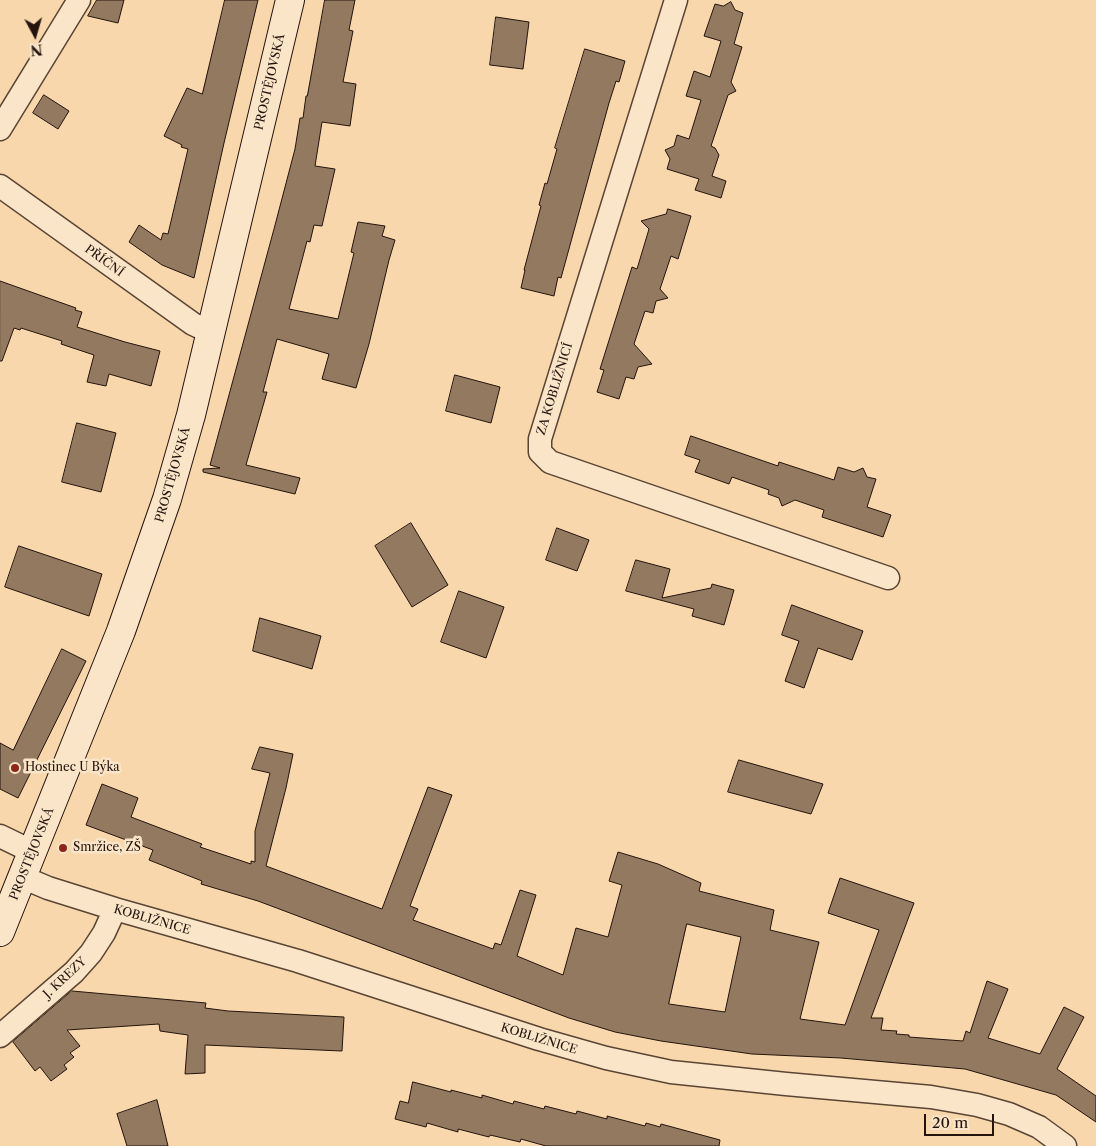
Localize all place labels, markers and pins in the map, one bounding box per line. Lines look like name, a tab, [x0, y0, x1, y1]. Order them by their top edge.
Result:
place label: Hostinec U Býka	[25, 761, 119, 775]
marker: Hostinec U Býka	[9, 762, 21, 774]
place label: Smržice, ZŠ	[73, 841, 141, 855]
marker: Smržice, ZŠ	[57, 842, 69, 854]

